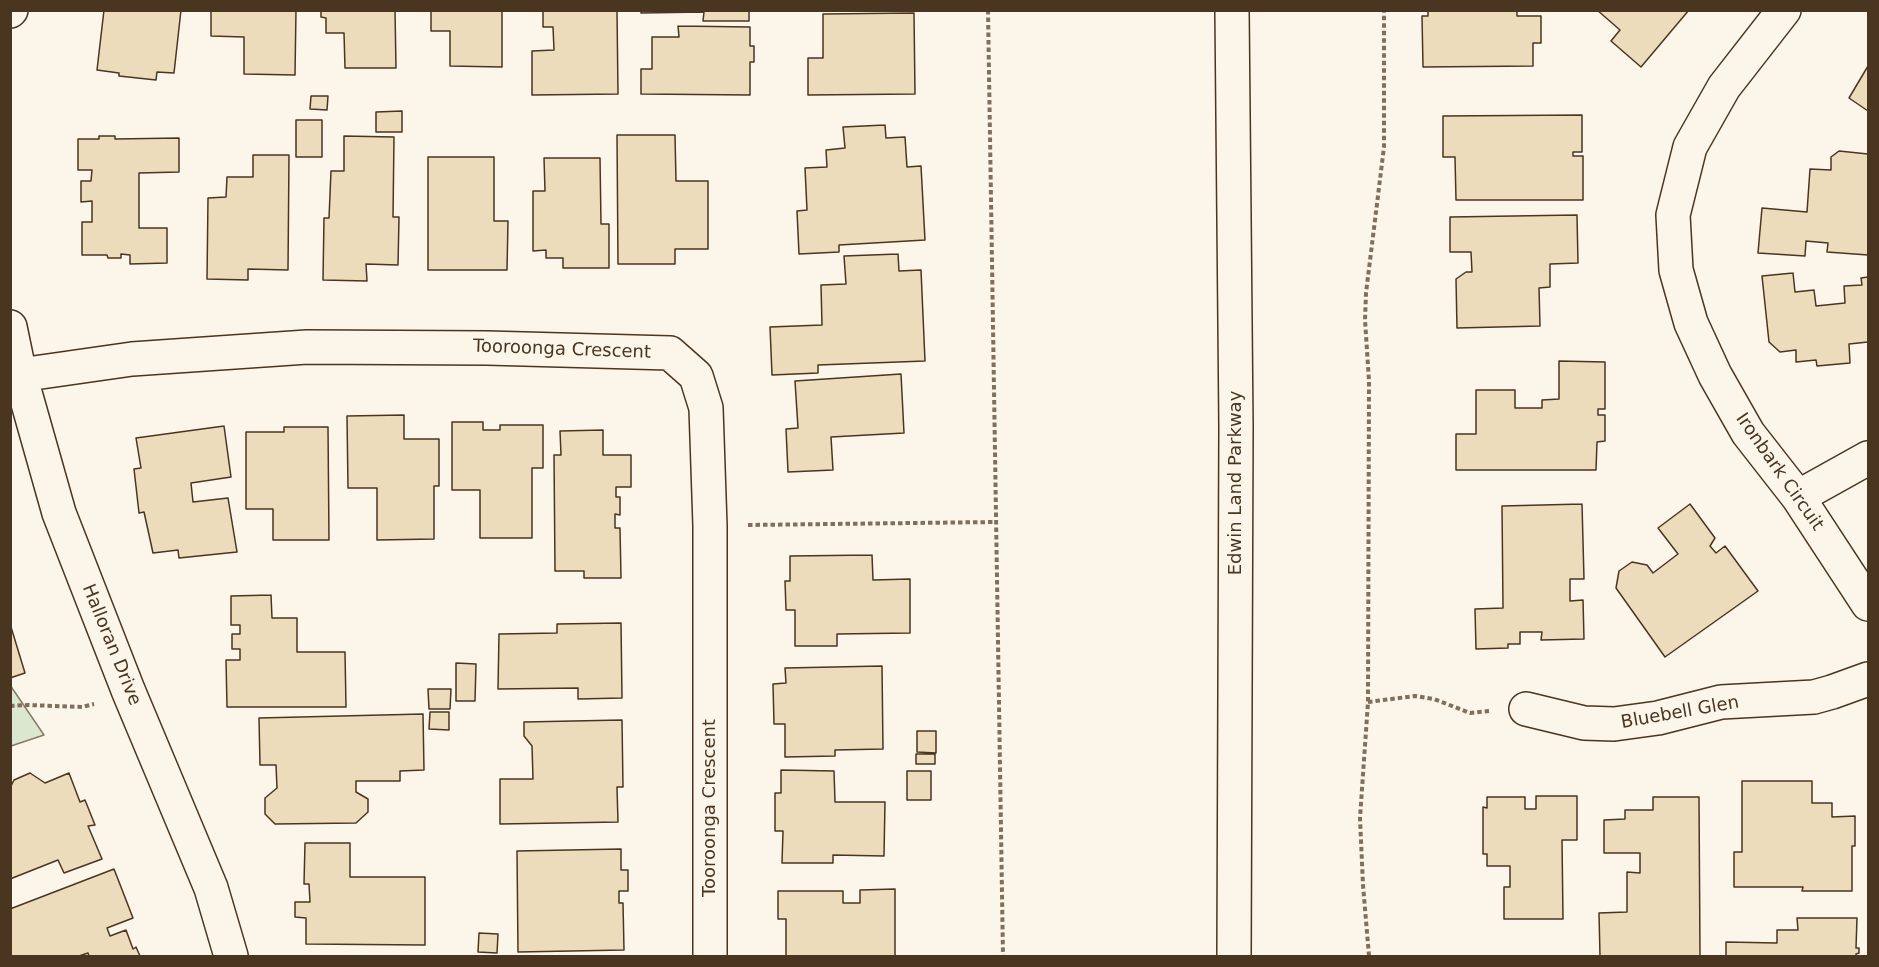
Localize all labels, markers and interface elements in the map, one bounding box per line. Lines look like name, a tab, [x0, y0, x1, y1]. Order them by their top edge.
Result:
street label: Tooroonga Crescent	[473, 336, 651, 364]
street label: Edwin Land Parkway	[1225, 391, 1247, 575]
street label: Ironbark Circuit	[1730, 409, 1828, 535]
street label: Halloran Drive	[77, 581, 145, 709]
street label: Bluebell Glen	[1619, 692, 1741, 734]
street label: Tooroonga Crescent	[699, 719, 721, 897]

